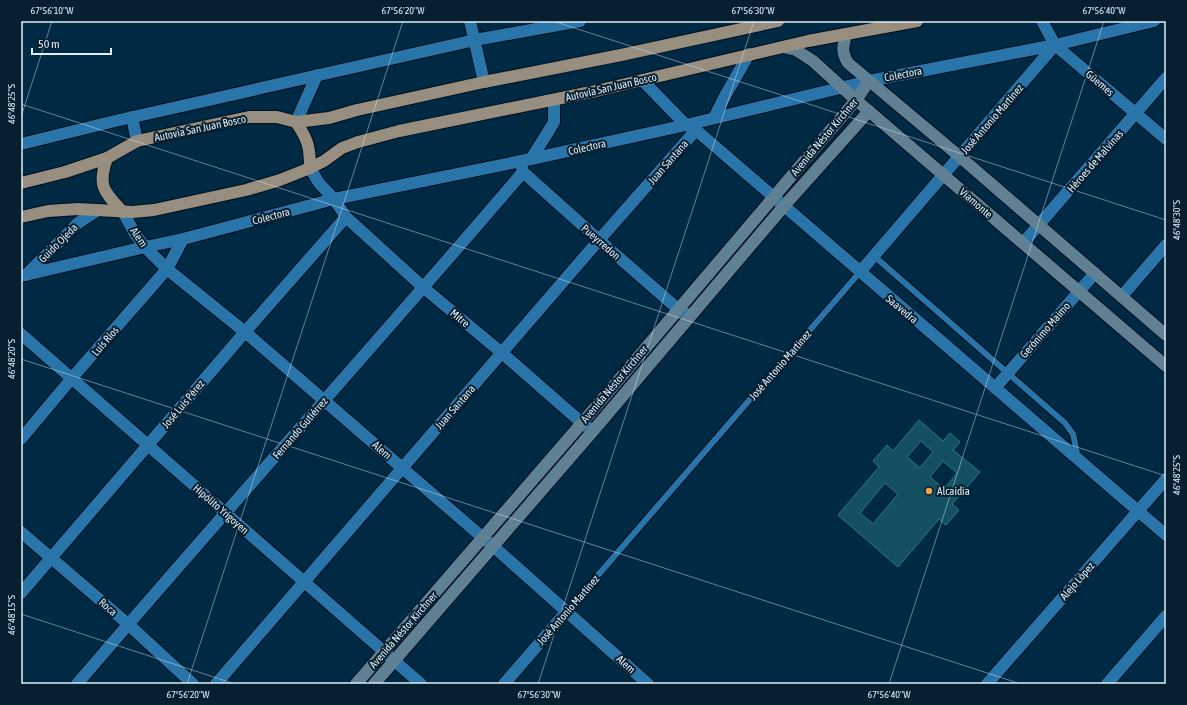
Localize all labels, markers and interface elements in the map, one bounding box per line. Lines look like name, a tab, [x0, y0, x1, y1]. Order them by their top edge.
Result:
text: 67°56'10"W	[30, 5, 74, 16]
text: 67°56'20"W	[381, 5, 425, 16]
text: 67°56'30"W	[731, 5, 775, 16]
text: 67°56'40"W	[1082, 5, 1126, 16]
scale bar	[32, 30, 111, 56]
text: 50 m	[38, 37, 60, 51]
street label: Colectora	[883, 64, 923, 84]
street label: Güemes	[1084, 68, 1117, 98]
street label: Autovía San Juan Bosco	[564, 71, 658, 103]
street label: José Antonio Martinez	[959, 82, 1025, 156]
text: 46°48'25"S	[6, 84, 17, 124]
street label: Avenida Néstor Kirchner	[788, 95, 860, 178]
street label: Autovía San Juan Bosco	[153, 112, 247, 144]
street label: Héroes de Malvinas	[1065, 127, 1125, 195]
street label: Colectora	[567, 137, 607, 157]
street label: Juan Santana	[646, 137, 690, 187]
street label: Viamonte	[957, 186, 995, 220]
text: 46°48'30"S	[1171, 200, 1182, 240]
street label: Colectora	[251, 205, 291, 227]
street label: Guido Ojeda	[36, 221, 80, 265]
street label: Pueyrredon	[579, 222, 623, 262]
street label: Alem	[128, 225, 150, 249]
street label: Saavedra	[884, 292, 920, 326]
street label: Gerónimo Maimo	[1018, 300, 1072, 360]
street label: Mitre	[448, 307, 472, 329]
street label: Luis Ríos	[89, 324, 121, 358]
street label: José Antonio Martinez	[747, 328, 813, 402]
text: 46°48'20"S	[6, 339, 17, 379]
street label: Avenida Néstor Kirchner	[578, 342, 650, 425]
street label: José Luis Pérez	[159, 378, 207, 430]
street label: Juan Santana	[433, 382, 477, 432]
street label: Fernando Gutiérrez	[270, 395, 330, 461]
street label: Alem	[370, 439, 394, 462]
text: 46°48'25"S	[1171, 455, 1182, 495]
street label: Hipólito Yrigoyen	[191, 482, 251, 536]
place label: Alcaidia	[937, 485, 970, 497]
marker: Alcaidia	[924, 486, 934, 496]
street label: Alejo López	[1057, 560, 1097, 602]
street label: José Antonio Martinez	[535, 573, 601, 647]
street label: Avenida Néstor Kirchner	[367, 589, 440, 671]
text: 46°48'15"S	[6, 595, 17, 635]
street label: Roca	[97, 596, 119, 618]
street label: Alem	[614, 652, 638, 676]
text: 67°56'20"W	[166, 689, 210, 700]
text: 67°56'30"W	[517, 689, 561, 700]
text: 67°56'40"W	[867, 689, 911, 700]

